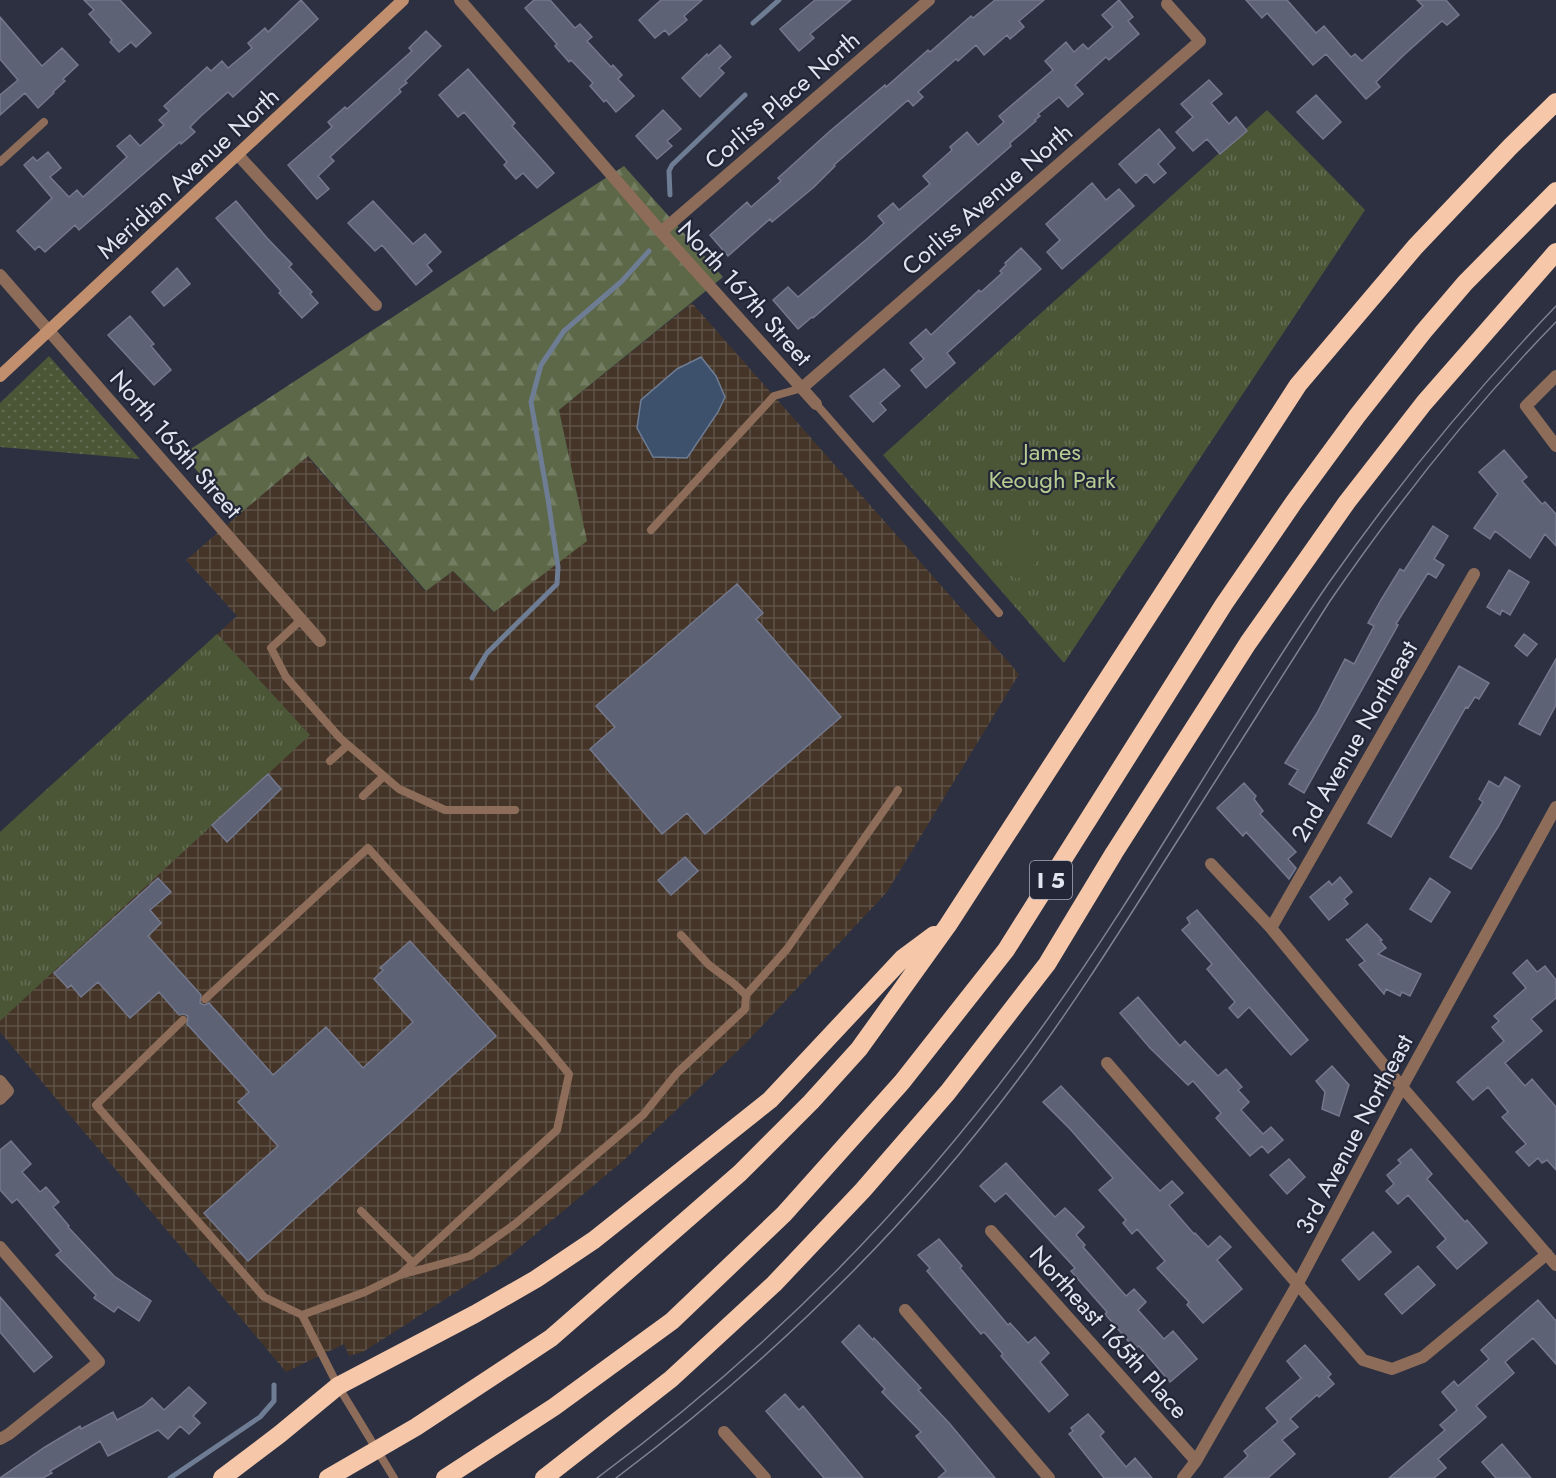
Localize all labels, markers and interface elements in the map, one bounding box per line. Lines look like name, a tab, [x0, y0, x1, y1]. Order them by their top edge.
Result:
street label: Corliss Place North	[697, 23, 867, 177]
street label: Meridian Avenue North	[89, 79, 287, 267]
street label: Corliss Avenue North	[894, 115, 1080, 283]
street label: North 167th Street	[670, 212, 820, 374]
street label: North 165th Street	[102, 362, 251, 526]
park label: James Keough Park	[988, 434, 1116, 497]
street label: 2nd Avenue Northeast	[1282, 634, 1426, 848]
road number: I 5	[1030, 861, 1072, 899]
street label: 3rd Avenue Northeast	[1286, 1028, 1422, 1240]
street label: Northeast 165th Place	[1022, 1238, 1196, 1426]

